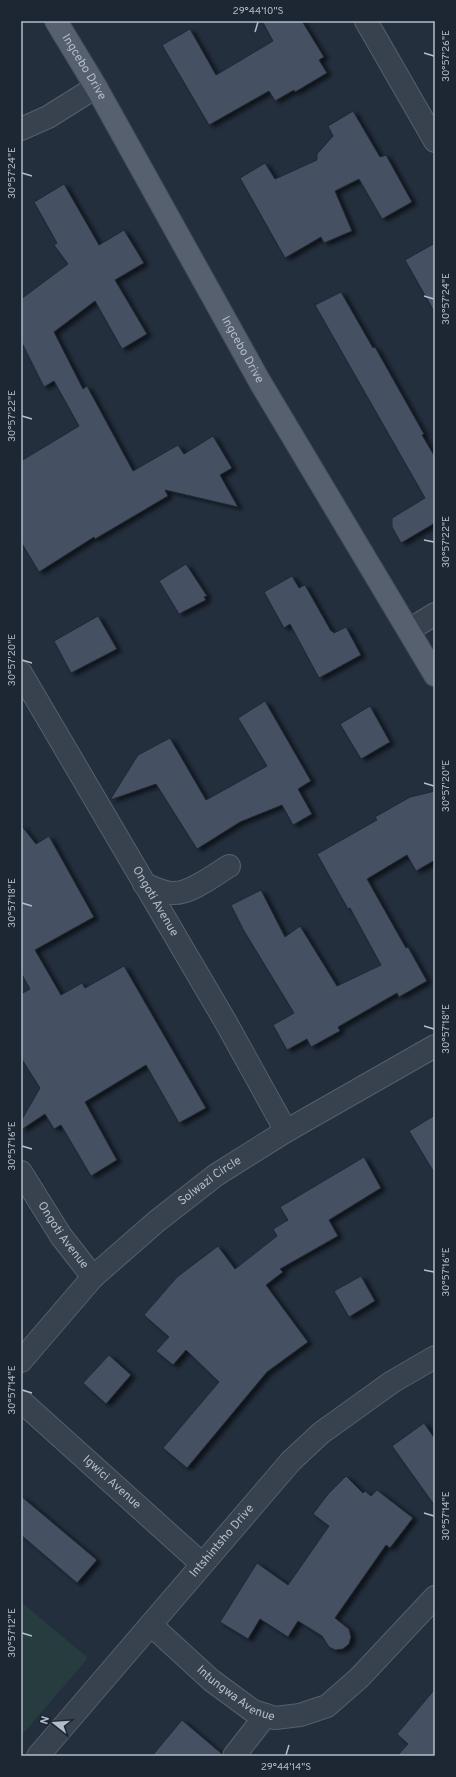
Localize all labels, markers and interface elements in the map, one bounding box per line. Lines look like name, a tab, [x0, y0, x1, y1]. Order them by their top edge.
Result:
text: 29°44'10"S	[233, 5, 283, 18]
text: 30°57'26"E	[440, 30, 453, 82]
street label: Ingcebo Drive	[58, 31, 110, 103]
text: 30°57'24"E	[6, 147, 19, 199]
text: 30°57'24"E	[440, 273, 453, 325]
street label: Ingcebo Drive	[217, 313, 267, 386]
text: 30°57'22"E	[6, 390, 19, 442]
text: 30°57'22"E	[440, 516, 453, 568]
text: 30°57'20"E	[6, 634, 19, 686]
text: 30°57'20"E	[440, 760, 453, 812]
street label: Ongoti Avenue	[128, 863, 182, 940]
text: 30°57'18"E	[6, 878, 19, 928]
text: 30°57'18"E	[440, 1004, 453, 1054]
text: 30°57'16"E	[6, 1121, 19, 1171]
street label: Solwazi Circle	[175, 1153, 245, 1209]
street label: Ongoti Avenue	[34, 1199, 92, 1272]
text: 30°57'16"E	[440, 1247, 453, 1297]
text: 30°57'14"E	[6, 1365, 19, 1415]
street label: Igwici Avenue	[79, 1452, 144, 1513]
text: 30°57'14"E	[440, 1491, 453, 1541]
street label: Intshintsho Drive	[186, 1501, 258, 1581]
text: 30°57'12"E	[6, 1608, 19, 1658]
street label: Intungwa Avenue	[193, 1662, 277, 1725]
north arrow	[34, 1703, 74, 1743]
text: N	[38, 1715, 53, 1726]
text: 29°44'14"S	[261, 1761, 311, 1774]

